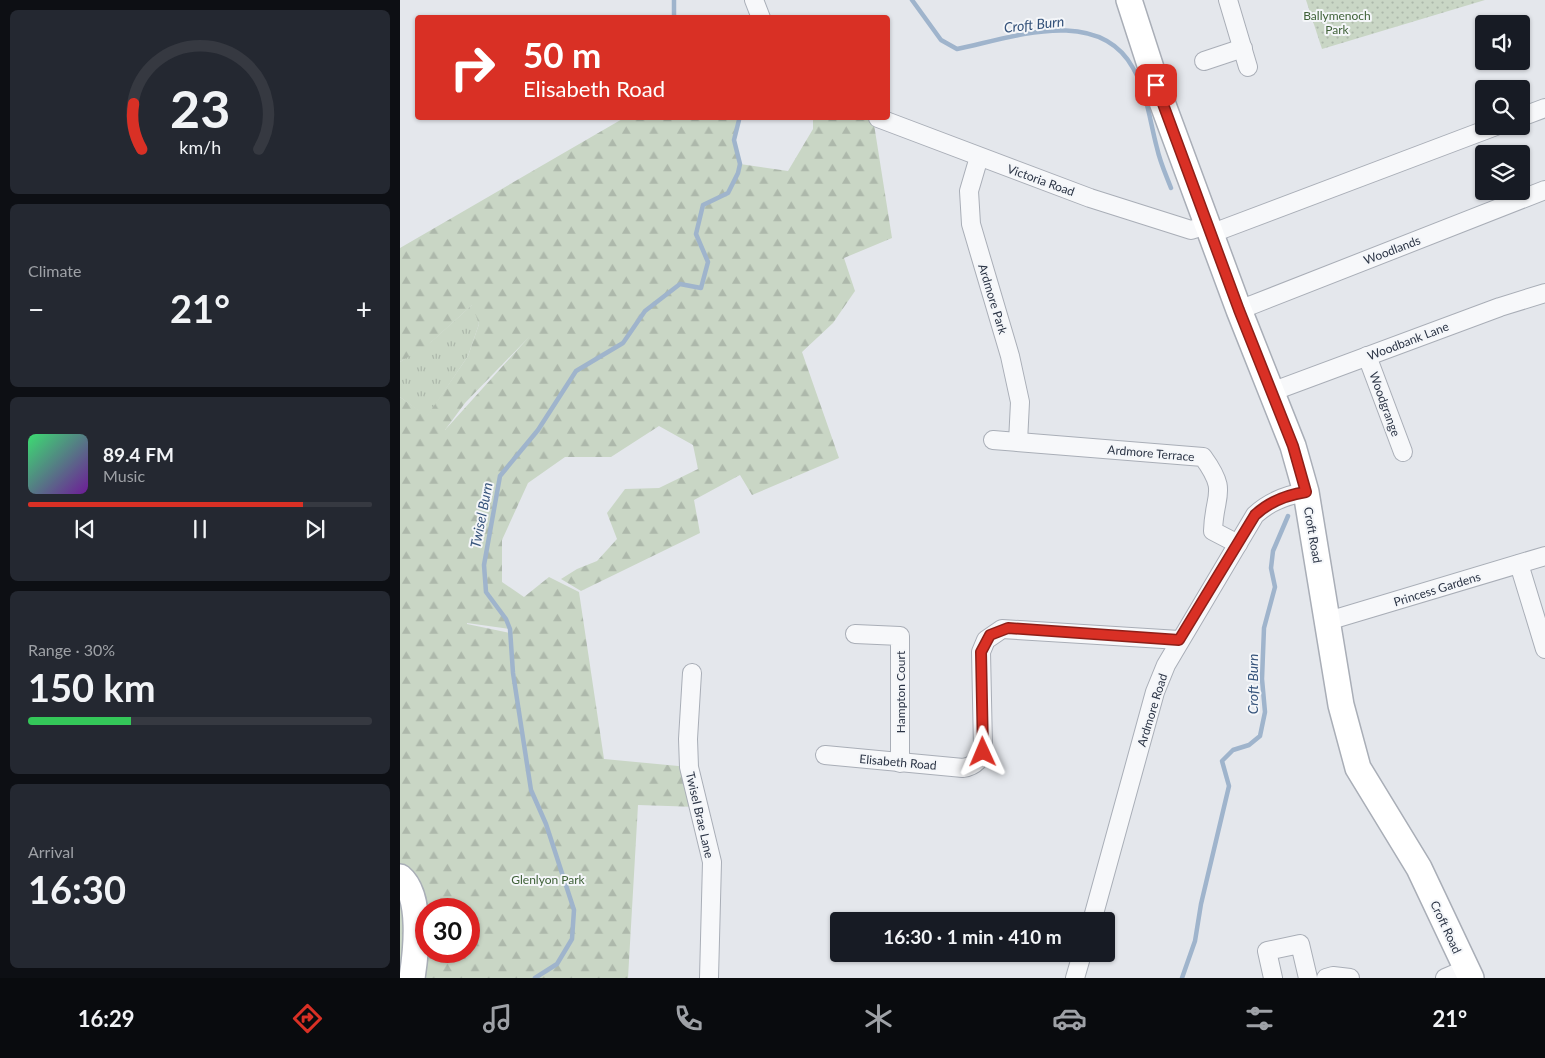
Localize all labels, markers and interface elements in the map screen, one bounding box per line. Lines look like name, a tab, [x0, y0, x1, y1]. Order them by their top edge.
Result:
park label: Ballymenoch Park	[1303, 8, 1371, 37]
water label: Croft Burn	[1003, 12, 1065, 36]
map controls	[1475, 15, 1530, 200]
button: sound	[1475, 15, 1530, 70]
text: 50 m	[523, 33, 601, 75]
icon: right	[440, 35, 505, 100]
pin	[1135, 64, 1177, 106]
icon: arrive	[1142, 71, 1170, 99]
text: Elisabeth Road	[523, 75, 665, 102]
text: 23	[170, 77, 230, 139]
button: search	[1475, 80, 1530, 135]
text: km/h	[179, 136, 221, 158]
button: layers	[1475, 145, 1530, 200]
street label: Victoria Road	[1005, 161, 1077, 199]
street label: Woodlands	[1362, 232, 1422, 268]
text: Climate	[28, 261, 81, 280]
street label: Ardmore Park	[975, 262, 1011, 337]
text: 21°	[170, 285, 230, 331]
text: −	[28, 292, 44, 326]
text: +	[356, 292, 372, 326]
street label: Woodbank Lane	[1365, 319, 1451, 363]
street label: Woodgrange	[1366, 370, 1404, 438]
street label: Ardmore Terrace	[1107, 442, 1195, 464]
text: 89.4 FM	[103, 443, 174, 466]
text: Music	[103, 466, 145, 485]
water label: Twisel Burn	[466, 481, 496, 549]
street label: Croft Road	[1301, 506, 1325, 564]
icon: previous	[71, 515, 99, 543]
icon: pause	[186, 515, 214, 543]
icon: next	[301, 515, 329, 543]
street label: Princess Gardens	[1392, 569, 1482, 609]
text: Range · 30%	[28, 640, 115, 659]
street label: Hampton Court	[893, 650, 908, 733]
water label: Croft Burn	[1244, 654, 1261, 714]
text: 150 km	[28, 664, 156, 710]
street label: Ardmore Road	[1134, 672, 1170, 748]
position arrow	[956, 725, 1008, 777]
street label: Elisabeth Road	[859, 751, 937, 773]
street label: Twisel Brae Lane	[683, 770, 717, 860]
text: Arrival	[28, 842, 74, 861]
text: 16:30	[28, 866, 126, 912]
park label: Glenlyon Park	[511, 872, 586, 887]
speed limit sign: 30	[415, 898, 480, 963]
street label: Croft Road	[1427, 898, 1465, 956]
text: 16:30 · 1 min · 410 m	[883, 925, 1062, 948]
icon: directions	[290, 1001, 325, 1036]
icon: music	[480, 1001, 515, 1036]
icon: phone	[671, 1001, 706, 1036]
icon: climate	[861, 1001, 896, 1036]
icon: car	[1052, 1001, 1087, 1036]
icon: filters	[1242, 1001, 1277, 1036]
text: 16:29	[78, 1005, 134, 1032]
text: 21°	[1433, 1005, 1467, 1032]

